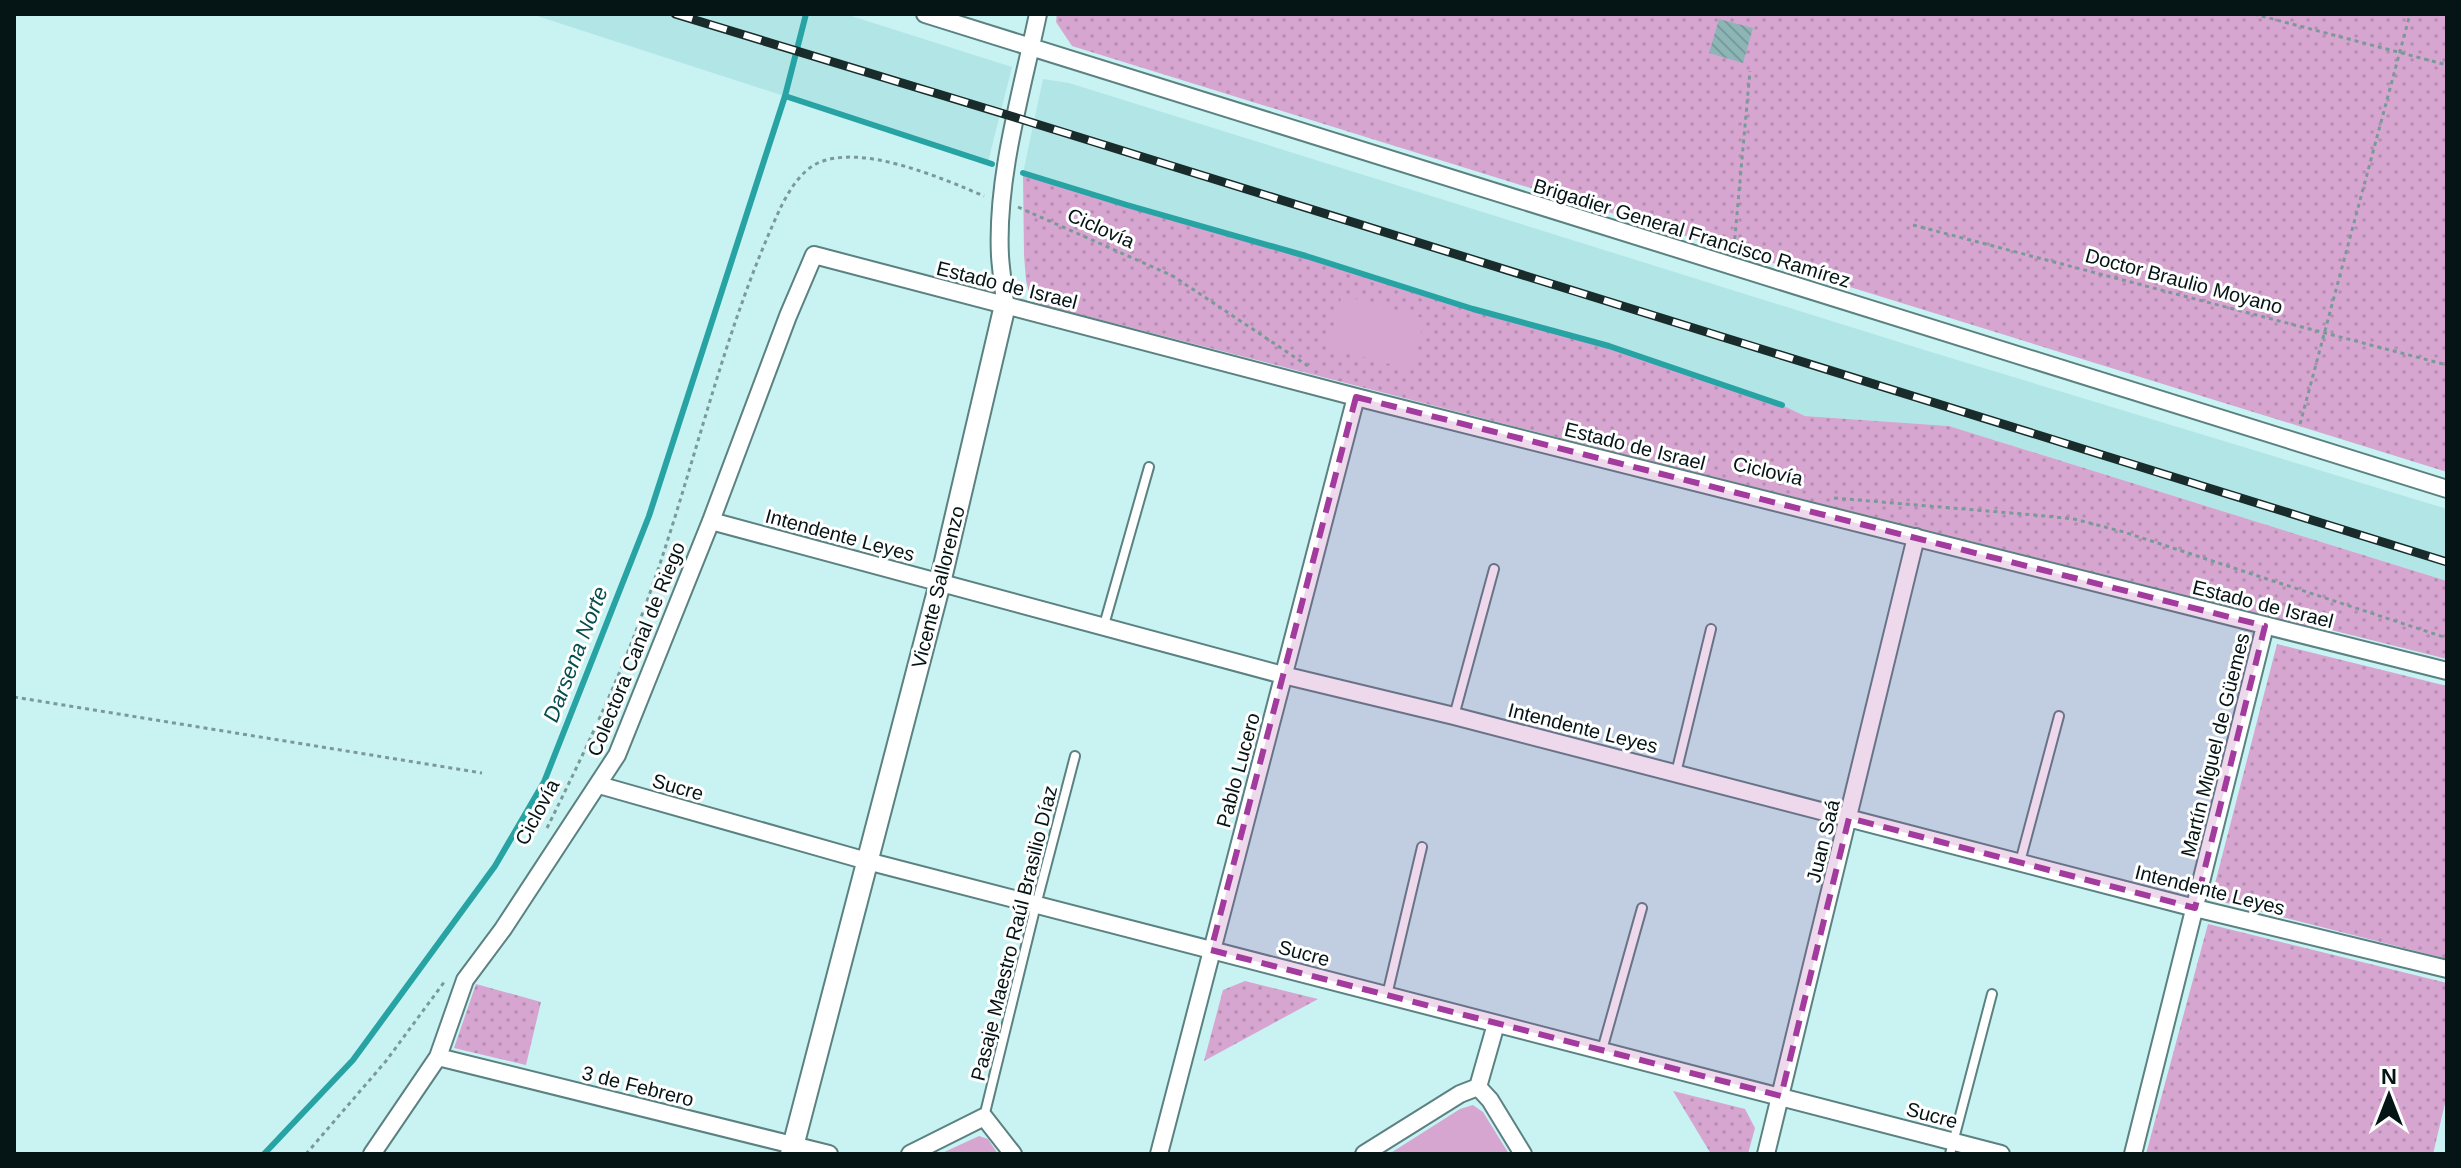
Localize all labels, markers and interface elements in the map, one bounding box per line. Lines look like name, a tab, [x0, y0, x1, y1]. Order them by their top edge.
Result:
street label: Brigadier General Francisco Ramírez	[1531, 174, 1853, 292]
street label: Ciclovía	[1064, 203, 1139, 253]
street label: Doctor Braulio Moyano	[2083, 244, 2285, 318]
street label: Estado de Israel	[934, 257, 1080, 313]
street label: Estado de Israel	[1562, 418, 1708, 474]
street label: Ciclovía	[1731, 452, 1806, 490]
street label: Vicente Sallorenzo	[907, 504, 969, 670]
street label: Intendente Leyes	[763, 505, 917, 565]
street label: Colectora Canal de Riego	[583, 539, 689, 759]
street label: Estado de Israel	[2190, 576, 2336, 632]
water label: Darsena Norte	[538, 583, 613, 725]
street label: Martín Miguel de Güemes	[2176, 631, 2254, 859]
street label: Intendente Leyes	[1506, 699, 1660, 757]
street label: Pablo Lucero	[1212, 710, 1264, 830]
street label: Sucre	[650, 769, 706, 805]
street label: Ciclovía	[511, 775, 564, 849]
street label: Pasaje Maestro Raúl Brasilio Díaz	[967, 783, 1061, 1083]
street label: Juan Saá	[1802, 796, 1844, 885]
street label: Intendente Leyes	[2133, 861, 2287, 919]
street label: Sucre	[1276, 936, 1332, 970]
north arrow	[2349, 1056, 2429, 1136]
street label: 3 de Febrero	[580, 1061, 696, 1111]
text: N	[2381, 1064, 2397, 1089]
street label: Sucre	[1904, 1098, 1960, 1132]

